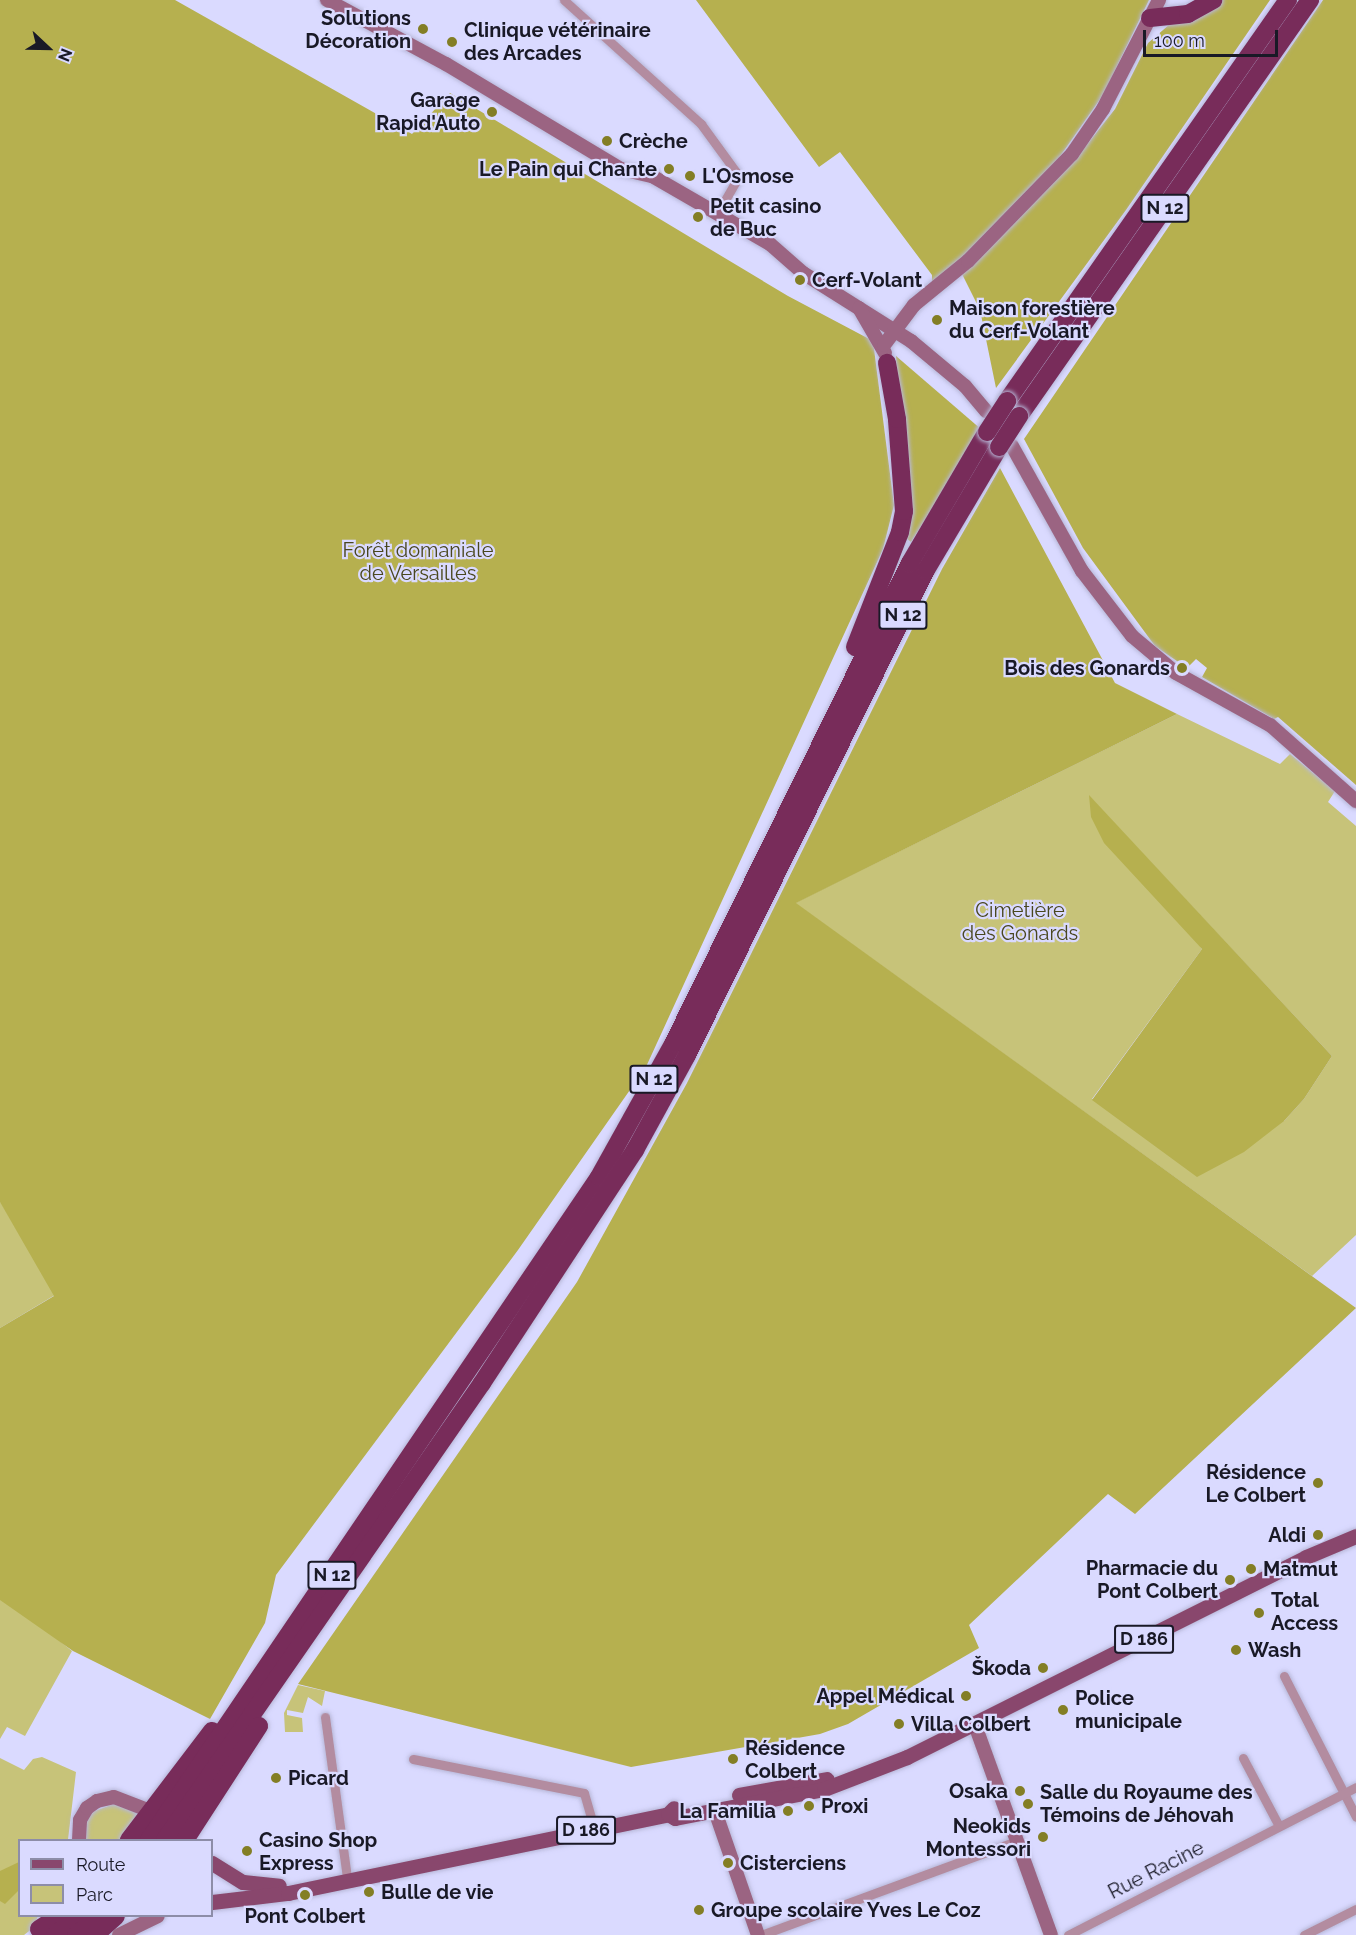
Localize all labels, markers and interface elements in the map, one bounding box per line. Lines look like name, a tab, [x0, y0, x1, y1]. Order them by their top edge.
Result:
place label: Solutions Décoration	[305, 6, 411, 53]
north arrow	[18, 18, 78, 78]
scale bar	[1146, 18, 1281, 56]
place label: Clinique vétérinaire des Arcades	[464, 19, 651, 66]
marker: Solutions Décoration	[416, 22, 430, 36]
text: 100 m	[1154, 30, 1205, 51]
marker: Clinique vétérinaire des Arcades	[445, 35, 459, 49]
text: N	[54, 46, 76, 64]
place label: Garage Rapid'Auto	[376, 88, 480, 135]
marker: Garage Rapid'Auto	[485, 105, 499, 119]
place label: Crèche	[619, 129, 688, 153]
marker: Crèche	[600, 134, 614, 148]
place label: Le Pain qui Chante	[479, 157, 657, 181]
marker: Le Pain qui Chante	[662, 162, 676, 176]
place label: L'Osmose	[702, 164, 794, 188]
marker: L'Osmose	[683, 169, 697, 183]
road number: N 12	[1140, 193, 1190, 223]
place label: Petit casino de Buc	[710, 194, 821, 241]
marker: Petit casino de Buc	[691, 210, 705, 224]
place label: Cerf-Volant	[812, 268, 922, 292]
marker: Cerf-Volant	[793, 273, 807, 287]
place label: Maison forestière du Cerf-Volant	[949, 296, 1115, 343]
marker: Maison forestière du Cerf-Volant	[930, 313, 944, 327]
park label: Forêt domaniale de Versailles	[343, 539, 493, 586]
road number: N 12	[878, 600, 928, 630]
place label: Bois des Gonards	[1004, 656, 1170, 680]
marker: Bois des Gonards	[1175, 661, 1189, 675]
park label: Cimetière des Gonards	[962, 898, 1078, 945]
road number: N 12	[628, 1064, 680, 1094]
place label: Résidence Le Colbert	[1205, 1460, 1306, 1507]
marker: Résidence Le Colbert	[1311, 1476, 1325, 1490]
place label: Aldi	[1268, 1523, 1306, 1547]
marker: Aldi	[1311, 1528, 1325, 1542]
place label: Pharmacie du Pont Colbert	[1086, 1556, 1218, 1603]
place label: Matmut	[1263, 1557, 1338, 1581]
road number: N 12	[306, 1560, 358, 1590]
marker: Matmut	[1244, 1562, 1258, 1576]
marker: Pharmacie du Pont Colbert	[1223, 1573, 1237, 1587]
place label: Total Access	[1271, 1589, 1338, 1636]
marker: Total Access	[1252, 1606, 1266, 1620]
road number: D 186	[1114, 1624, 1174, 1654]
place label: Wash	[1248, 1638, 1301, 1662]
marker: Wash	[1229, 1643, 1243, 1657]
place label: Škoda	[972, 1656, 1031, 1680]
marker: Škoda	[1036, 1661, 1050, 1675]
place label: Appel Médical	[816, 1684, 954, 1708]
place label: Police municipale	[1075, 1686, 1182, 1733]
marker: Appel Médical	[959, 1689, 973, 1703]
marker: Police municipale	[1056, 1703, 1070, 1717]
place label: Villa Colbert	[911, 1712, 1031, 1736]
marker: Villa Colbert	[892, 1717, 906, 1731]
place label: Résidence Colbert	[745, 1736, 845, 1783]
marker: Résidence Colbert	[726, 1752, 740, 1766]
place label: Picard	[288, 1766, 349, 1790]
marker: Picard	[269, 1771, 283, 1785]
place label: Osaka	[949, 1779, 1008, 1803]
place label: Salle du Royaume des Témoins de Jéhovah	[1040, 1780, 1253, 1827]
marker: Osaka	[1013, 1784, 1027, 1798]
place label: Proxi	[821, 1794, 868, 1818]
marker: Salle du Royaume des Témoins de Jéhovah	[1021, 1797, 1035, 1811]
place label: La Familia	[679, 1799, 776, 1823]
marker: Proxi	[802, 1799, 816, 1813]
marker: La Familia	[781, 1804, 795, 1818]
place label: Neokids Montessori	[925, 1814, 1031, 1861]
road number: D 186	[556, 1815, 616, 1845]
place label: Casino Shop Express	[259, 1828, 377, 1875]
marker: Neokids Montessori	[1036, 1830, 1050, 1844]
street label: Rue Racine	[1104, 1836, 1208, 1904]
legend	[18, 1839, 213, 1917]
marker: Casino Shop Express	[240, 1844, 254, 1858]
place label: Cisterciens	[740, 1851, 846, 1875]
text: Route	[76, 1854, 125, 1875]
marker: Cisterciens	[721, 1856, 735, 1870]
place label: Bulle de vie	[381, 1880, 494, 1904]
text: Parc	[76, 1884, 113, 1905]
marker: Bulle de vie	[362, 1885, 376, 1899]
marker: Pont Colbert	[298, 1888, 312, 1902]
place label: Groupe scolaire Yves Le Coz	[711, 1898, 981, 1922]
marker: Groupe scolaire Yves Le Coz	[692, 1903, 706, 1917]
place label: Pont Colbert	[244, 1904, 366, 1928]

